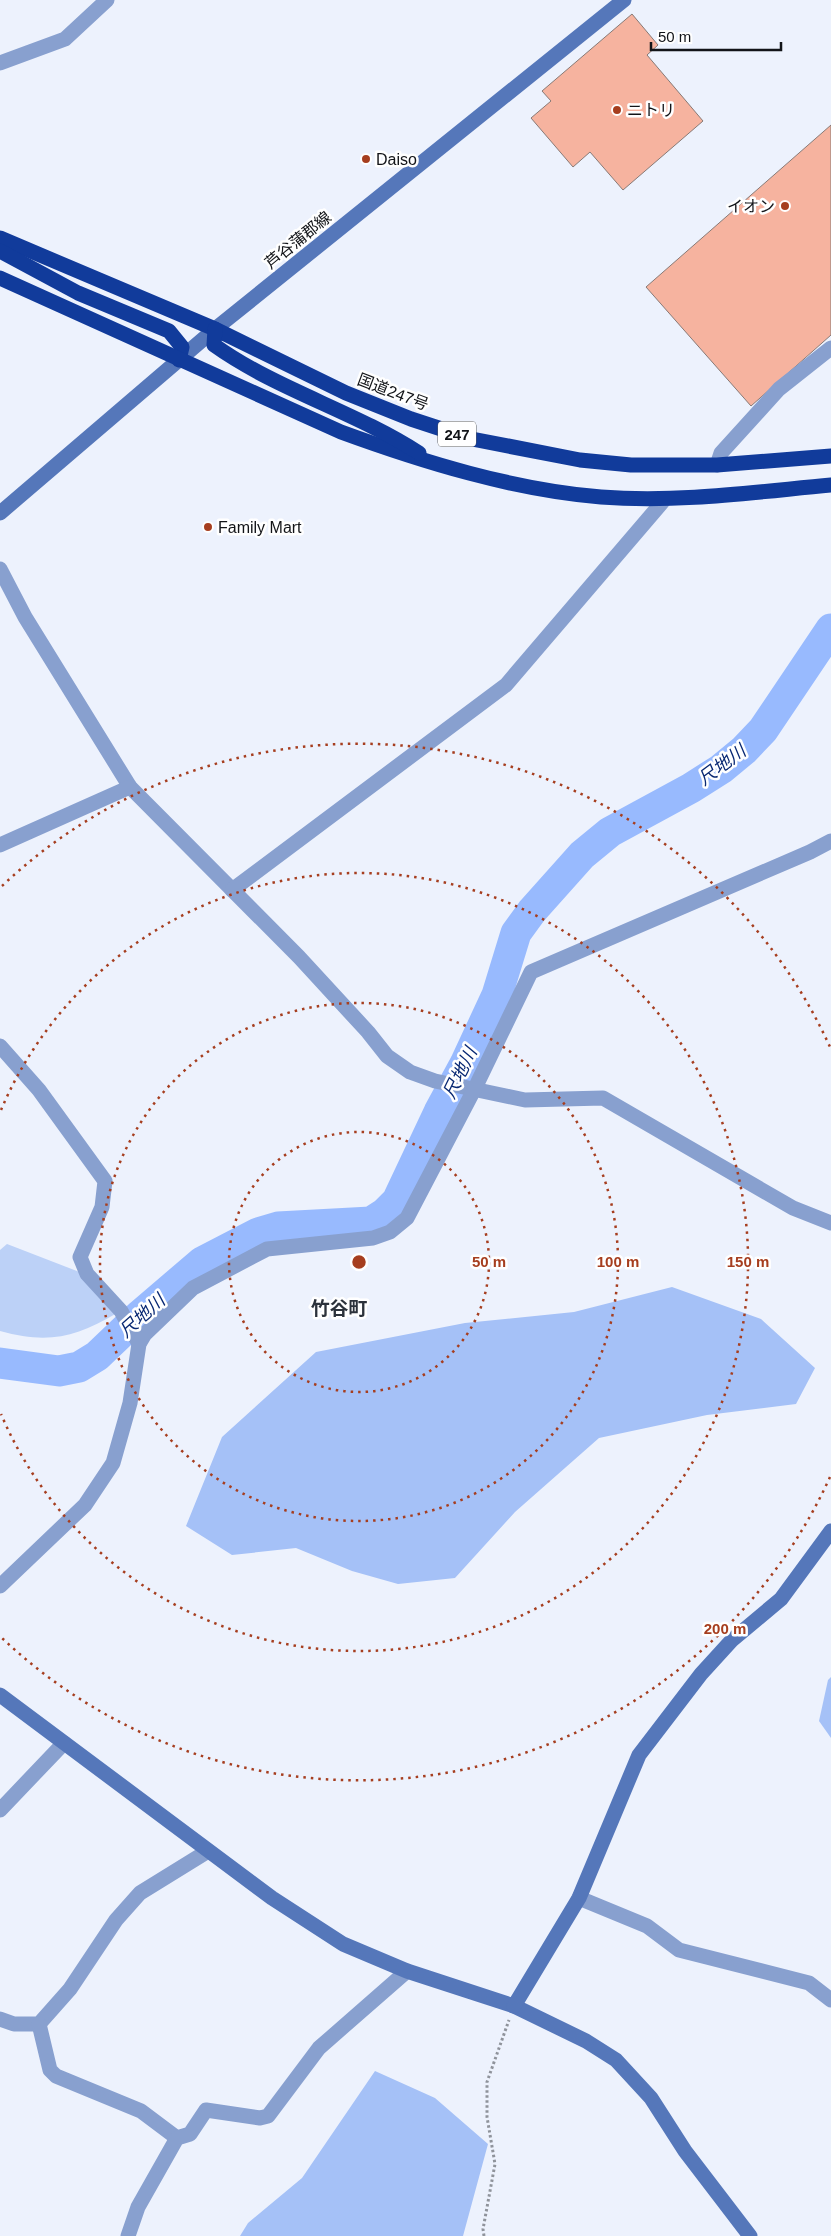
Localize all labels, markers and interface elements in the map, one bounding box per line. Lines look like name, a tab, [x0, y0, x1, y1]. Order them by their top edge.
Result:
scale bar	[651, 20, 781, 52]
text: 50 m	[658, 28, 691, 45]
place label: ニトリ	[627, 102, 675, 119]
marker: ニトリ	[611, 104, 623, 116]
place label: Daiso	[376, 151, 417, 168]
marker: Daiso	[360, 153, 372, 165]
place label: イオン	[727, 198, 775, 215]
marker: イオン	[779, 200, 791, 212]
street label: 芦谷蒲郡線	[262, 208, 334, 272]
street label: 国道247号	[355, 371, 431, 413]
road number: 247	[438, 422, 476, 446]
place label: Family Mart	[218, 519, 302, 536]
marker: Family Mart	[202, 521, 214, 533]
water label: 尺地川	[694, 740, 751, 789]
water label: 尺地川	[439, 1043, 482, 1102]
centre of rings	[350, 1253, 368, 1271]
text: 50 m	[472, 1253, 506, 1270]
text: 100 m	[597, 1253, 639, 1270]
text: 150 m	[727, 1253, 769, 1270]
water label: 尺地川	[115, 1289, 170, 1341]
district label: 竹谷町	[310, 1298, 368, 1319]
text: 200 m	[704, 1620, 746, 1637]

